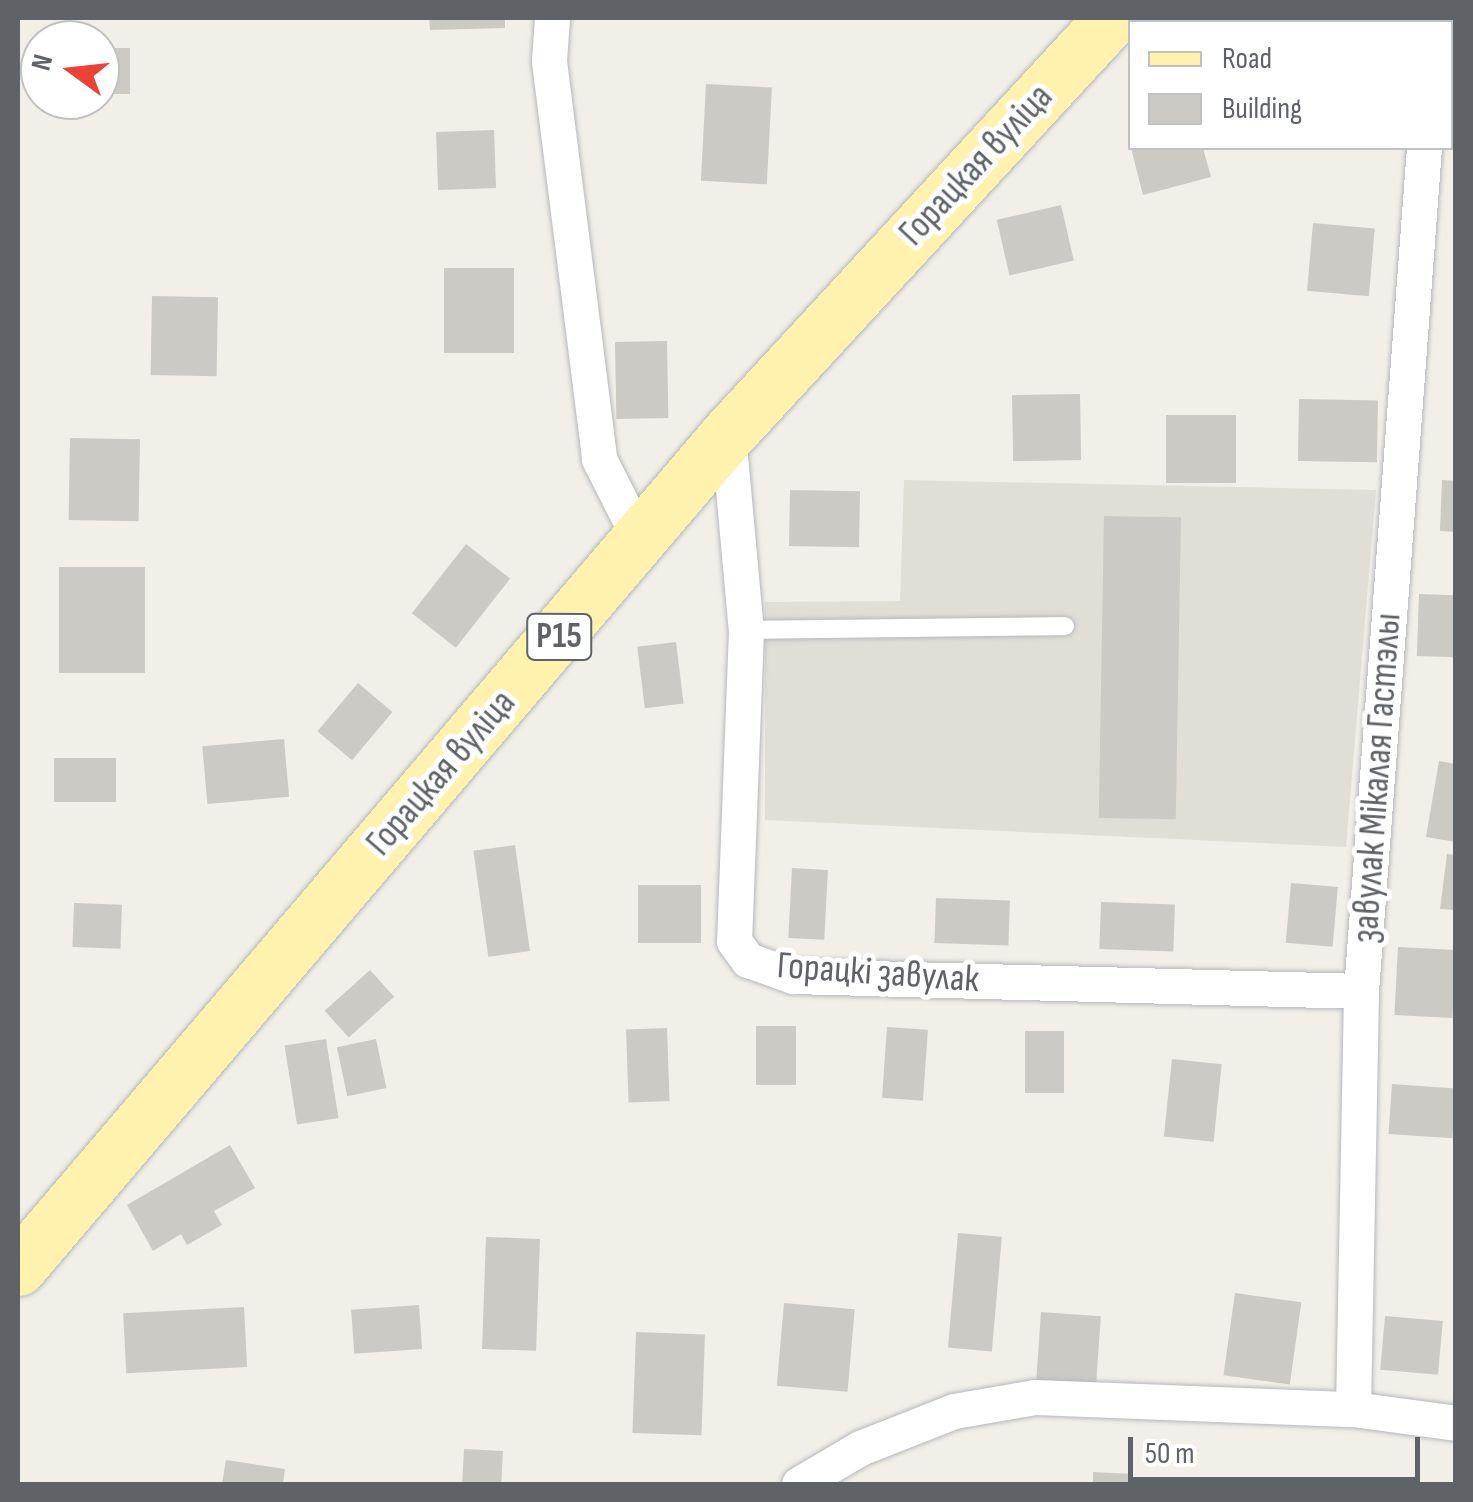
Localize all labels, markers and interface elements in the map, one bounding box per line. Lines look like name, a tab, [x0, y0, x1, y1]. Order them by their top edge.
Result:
north arrow	[20, 20, 120, 120]
legend	[1128, 20, 1453, 150]
text: Road	[1222, 41, 1272, 77]
text: N	[25, 51, 60, 74]
street label: Горацкая вуліца	[890, 75, 1062, 255]
text: Building	[1222, 91, 1302, 127]
road number: Р15	[524, 607, 594, 667]
street label: завулак Мікалая Гастэлы	[1343, 612, 1411, 944]
street label: Горацкая вуліца	[357, 681, 525, 865]
street label: Горацкі завулак	[776, 943, 980, 1003]
scale bar	[1133, 1417, 1426, 1479]
text: 50 m	[1145, 1436, 1194, 1472]

